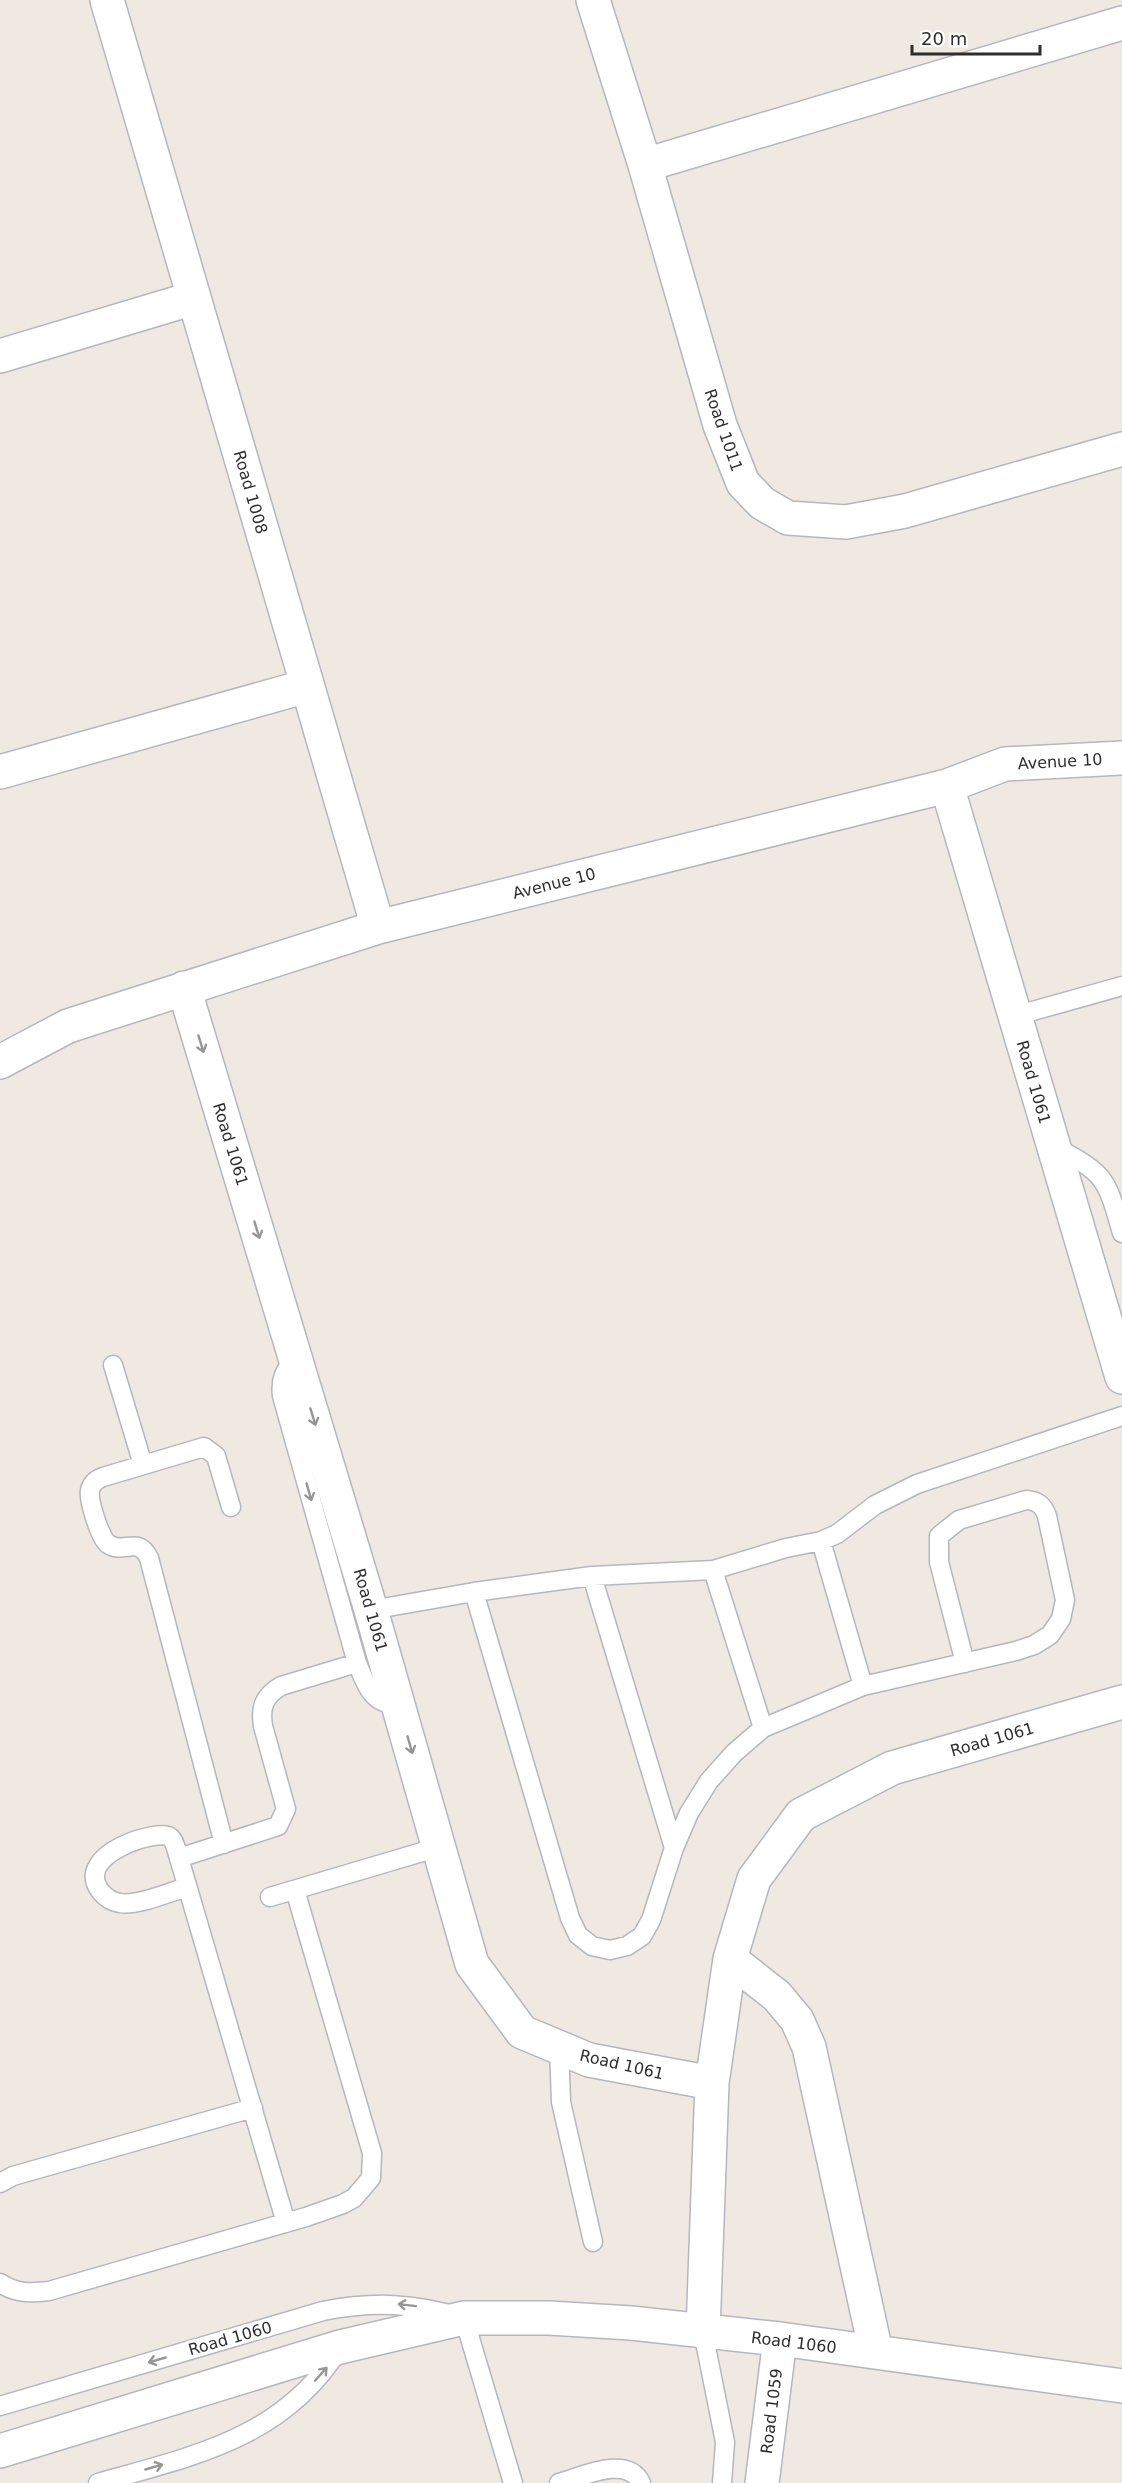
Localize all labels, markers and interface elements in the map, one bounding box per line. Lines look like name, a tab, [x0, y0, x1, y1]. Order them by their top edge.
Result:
scale bar	[912, 18, 1040, 56]
text: 20 m	[921, 28, 967, 49]
street label: Road 1011	[701, 386, 747, 474]
street label: Road 1008	[230, 448, 271, 536]
street label: Avenue 10	[1017, 750, 1103, 773]
street label: Avenue 10	[511, 864, 598, 903]
one-way arrow	[196, 1034, 207, 1053]
street label: Road 1061	[1013, 1038, 1054, 1126]
street label: Road 1061	[209, 1100, 252, 1188]
one-way arrow	[252, 1220, 263, 1239]
one-way arrow	[308, 1407, 319, 1426]
one-way arrow	[304, 1482, 315, 1501]
street label: Road 1061	[350, 1566, 391, 1654]
street label: Road 1061	[948, 1719, 1036, 1760]
one-way arrow	[405, 1735, 416, 1754]
street label: Road 1061	[578, 2046, 666, 2083]
one-way arrow	[398, 2300, 418, 2311]
street label: Road 1060	[186, 2318, 274, 2359]
street label: Road 1060	[750, 2328, 838, 2357]
one-way arrow	[148, 2355, 167, 2366]
one-way arrow	[314, 2367, 328, 2382]
street label: Road 1059	[757, 2367, 786, 2455]
one-way arrow	[144, 2461, 163, 2472]

